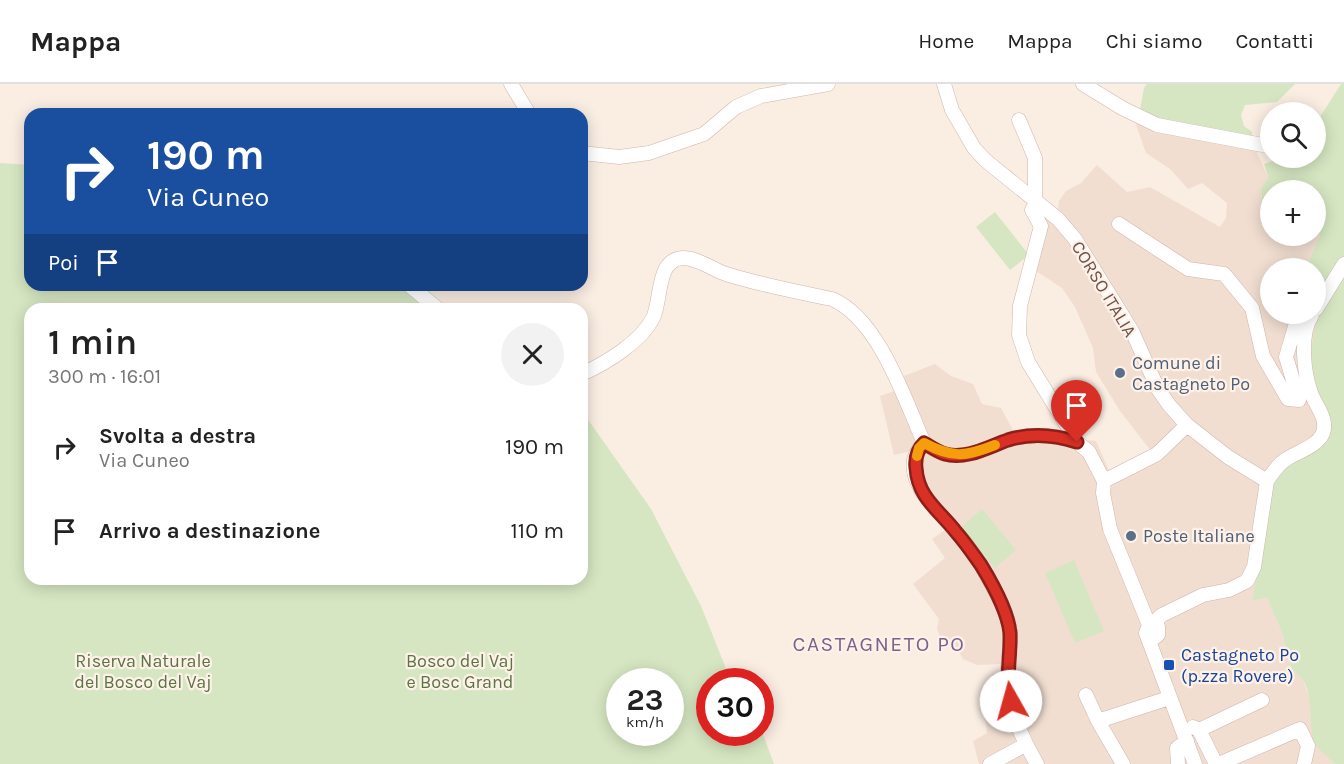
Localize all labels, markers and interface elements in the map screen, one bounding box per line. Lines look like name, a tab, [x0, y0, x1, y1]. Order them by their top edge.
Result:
text: Mappa	[30, 25, 121, 58]
text: Home	[918, 29, 974, 53]
text: Mappa	[1007, 29, 1073, 53]
text: Chi siamo	[1106, 29, 1202, 53]
text: Contatti	[1235, 29, 1314, 53]
map controls	[1260, 102, 1326, 324]
button: search	[1260, 102, 1326, 168]
text: 190 m	[147, 130, 265, 180]
icon: right	[48, 132, 126, 210]
button: +	[1260, 180, 1326, 246]
text: Via Cuneo	[147, 181, 269, 213]
street label: CORSO ITALIA	[1067, 237, 1141, 341]
icon: arrive	[91, 246, 124, 279]
text: Poi	[48, 250, 79, 276]
button: −	[1260, 258, 1326, 324]
text: 1 min	[48, 321, 137, 363]
button: close	[501, 323, 564, 386]
place label: Comune di Castagneto Po	[1132, 352, 1250, 395]
text: 300 m · 16:01	[48, 365, 161, 388]
marker: Comune di Castagneto Po	[1113, 366, 1127, 380]
pin	[1051, 380, 1102, 442]
icon: arrive	[1060, 389, 1093, 422]
text: Svolta a destra	[99, 423, 256, 449]
icon: right	[48, 431, 81, 464]
text: 190 m	[505, 434, 564, 460]
text: Via Cuneo	[99, 449, 190, 472]
icon: arrive	[48, 515, 81, 548]
text: Arrivo a destinazione	[99, 518, 320, 544]
text: 110 m	[511, 518, 564, 544]
place label: Poste Italiane	[1143, 525, 1255, 547]
marker: Poste Italiane	[1124, 529, 1138, 543]
district label: CASTAGNETO PO	[793, 632, 965, 656]
place label: Castagneto Po (p.zza Rovere)	[1181, 644, 1299, 687]
park label: Riserva Naturale del Bosco del Vaj	[74, 650, 212, 693]
park label: Bosco del Vaj e Bosc Grand	[406, 650, 514, 693]
marker: Castagneto Po (p.zza Rovere)	[1162, 658, 1176, 672]
speed limit sign: 30	[696, 668, 774, 746]
position arrow	[979, 669, 1043, 733]
text: 23	[627, 682, 663, 718]
text: km/h	[626, 713, 664, 731]

